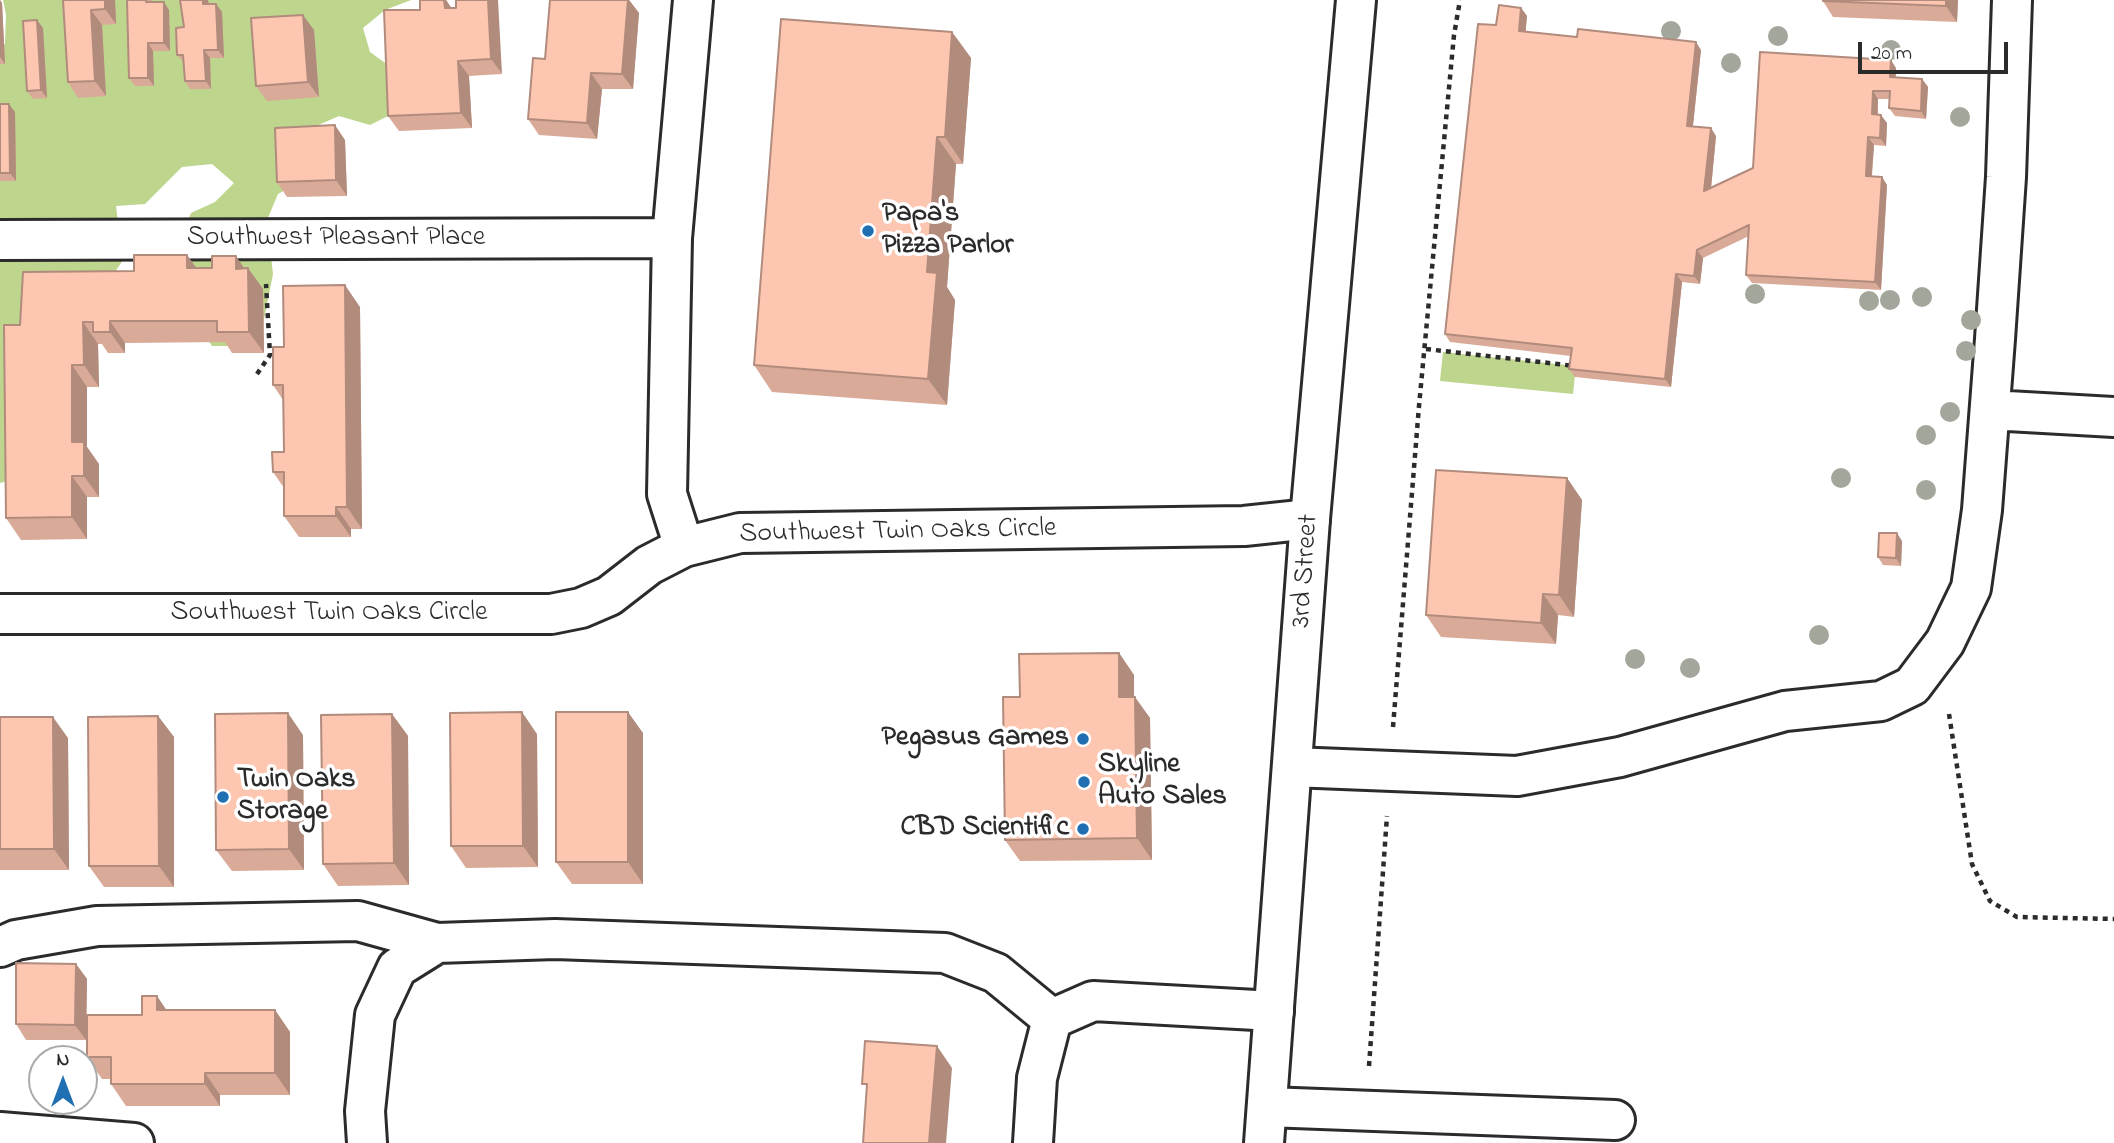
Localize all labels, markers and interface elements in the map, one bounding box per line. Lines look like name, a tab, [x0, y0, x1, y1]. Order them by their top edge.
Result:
scale bar	[1862, 28, 2012, 72]
text: 20 m	[1871, 39, 1912, 69]
place label: Papa's Pizza Parlor	[882, 198, 1013, 264]
street label: Southwest Pleasant Place	[187, 222, 485, 256]
marker: Papa's Pizza Parlor	[860, 223, 876, 239]
street label: Southwest Twin Oaks Circle	[739, 513, 1057, 553]
street label: 3rd Street	[1286, 513, 1328, 629]
street label: Southwest Twin Oaks Circle	[170, 597, 488, 631]
place label: Pegasus Games	[882, 722, 1069, 756]
marker: Pegasus Games	[1075, 731, 1091, 747]
place label: Skyline Auto Sales	[1098, 749, 1227, 815]
place label: Twin Oaks Storage	[237, 764, 356, 830]
marker: Skyline Auto Sales	[1076, 774, 1092, 790]
marker: Twin Oaks Storage	[215, 789, 231, 805]
place label: CBD Scientific	[901, 812, 1069, 846]
marker: CBD Scientific	[1075, 821, 1091, 837]
north arrow	[28, 1045, 98, 1115]
text: N	[57, 1047, 69, 1074]

